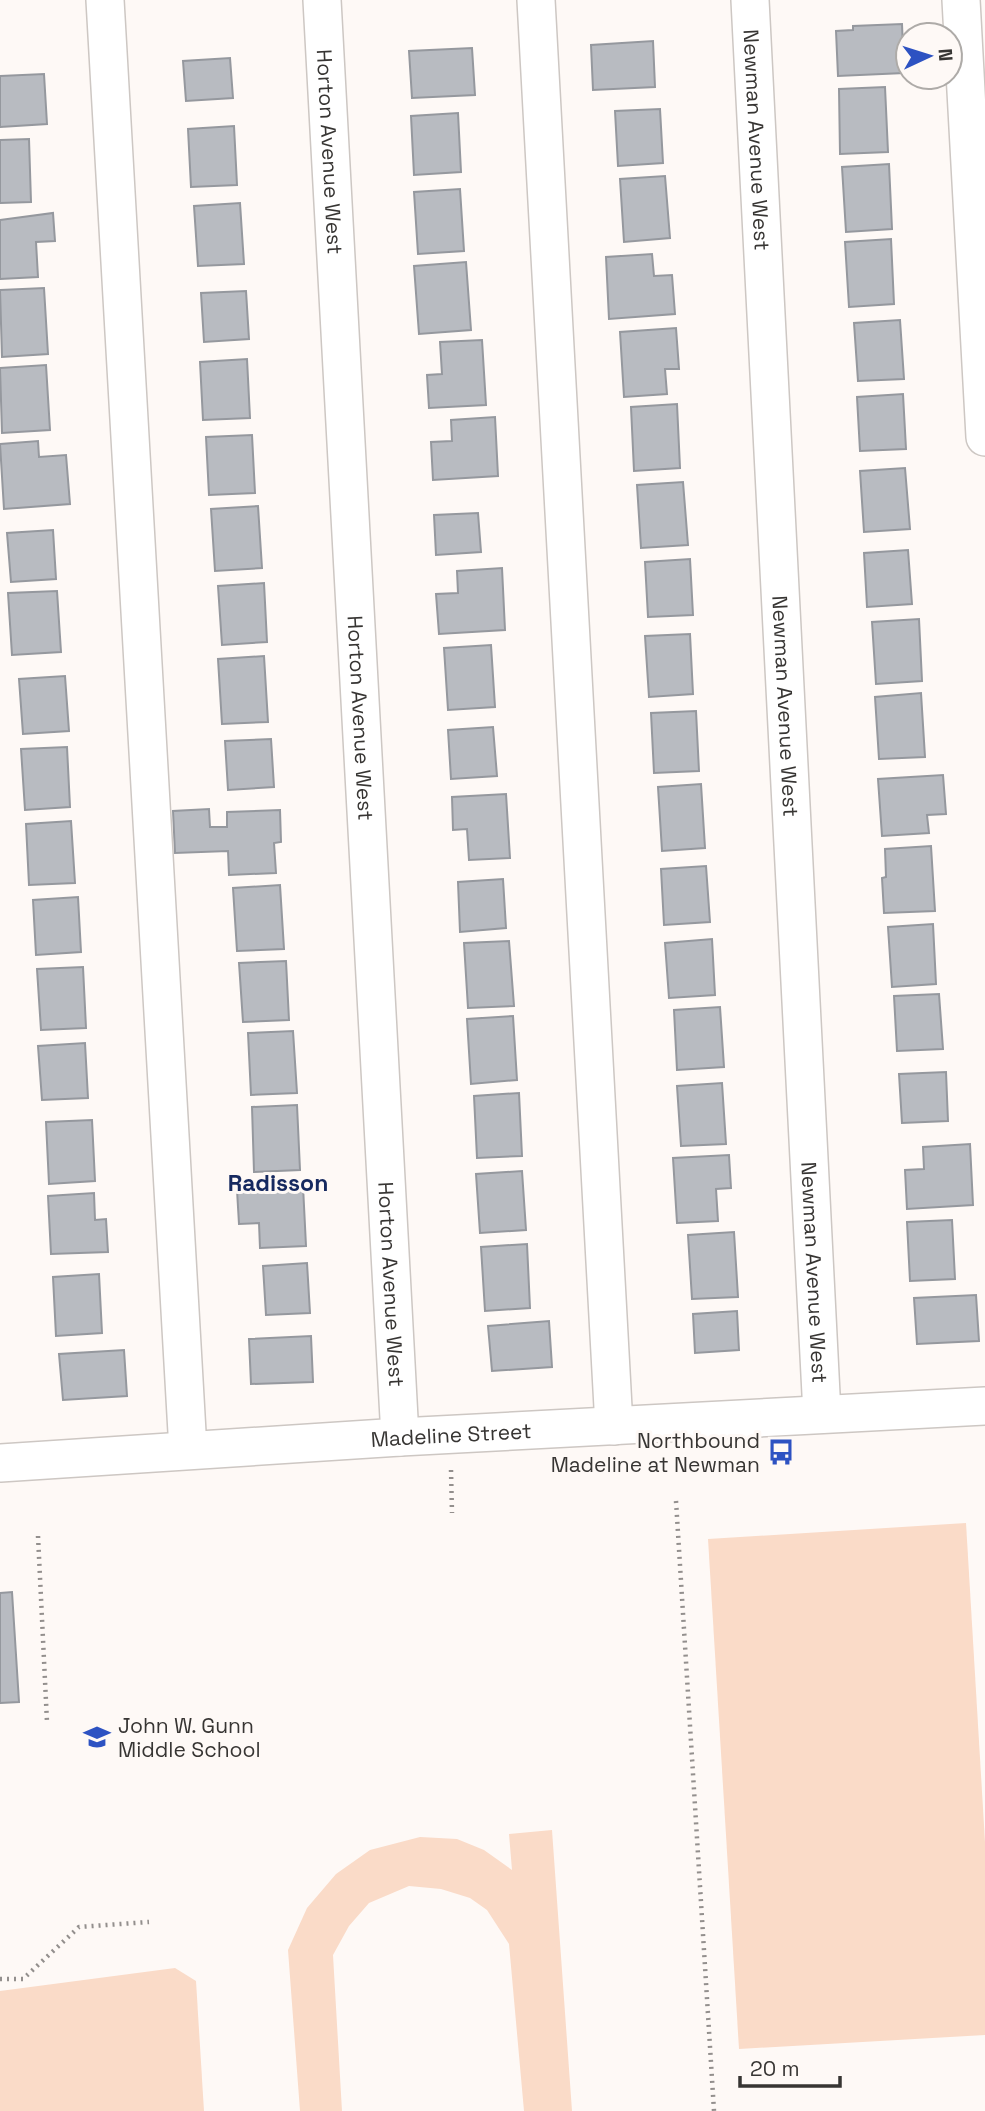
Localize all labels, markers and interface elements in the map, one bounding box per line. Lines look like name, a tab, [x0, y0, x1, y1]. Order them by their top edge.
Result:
north arrow	[894, 21, 964, 91]
street label: Newman Avenue West	[738, 28, 776, 251]
street label: Horton Avenue West	[311, 48, 349, 255]
text: N	[933, 48, 958, 62]
street label: Newman Avenue West	[767, 595, 805, 817]
street label: Horton Avenue West	[342, 615, 380, 821]
street label: Newman Avenue West	[796, 1161, 834, 1384]
district label: Radisson	[228, 1168, 328, 1198]
street label: Horton Avenue West	[373, 1181, 411, 1387]
street label: Madeline Street	[370, 1417, 532, 1452]
place label: Northbound Madeline at Newman	[551, 1427, 760, 1478]
bus stop icon: Northbound Madeline at Newman	[766, 1437, 796, 1467]
place label: John W. Gunn Middle School	[118, 1712, 261, 1763]
school or university icon: John W. Gunn Middle School	[82, 1722, 112, 1752]
scale bar	[740, 2044, 840, 2088]
text: 20 m	[750, 2055, 800, 2082]

